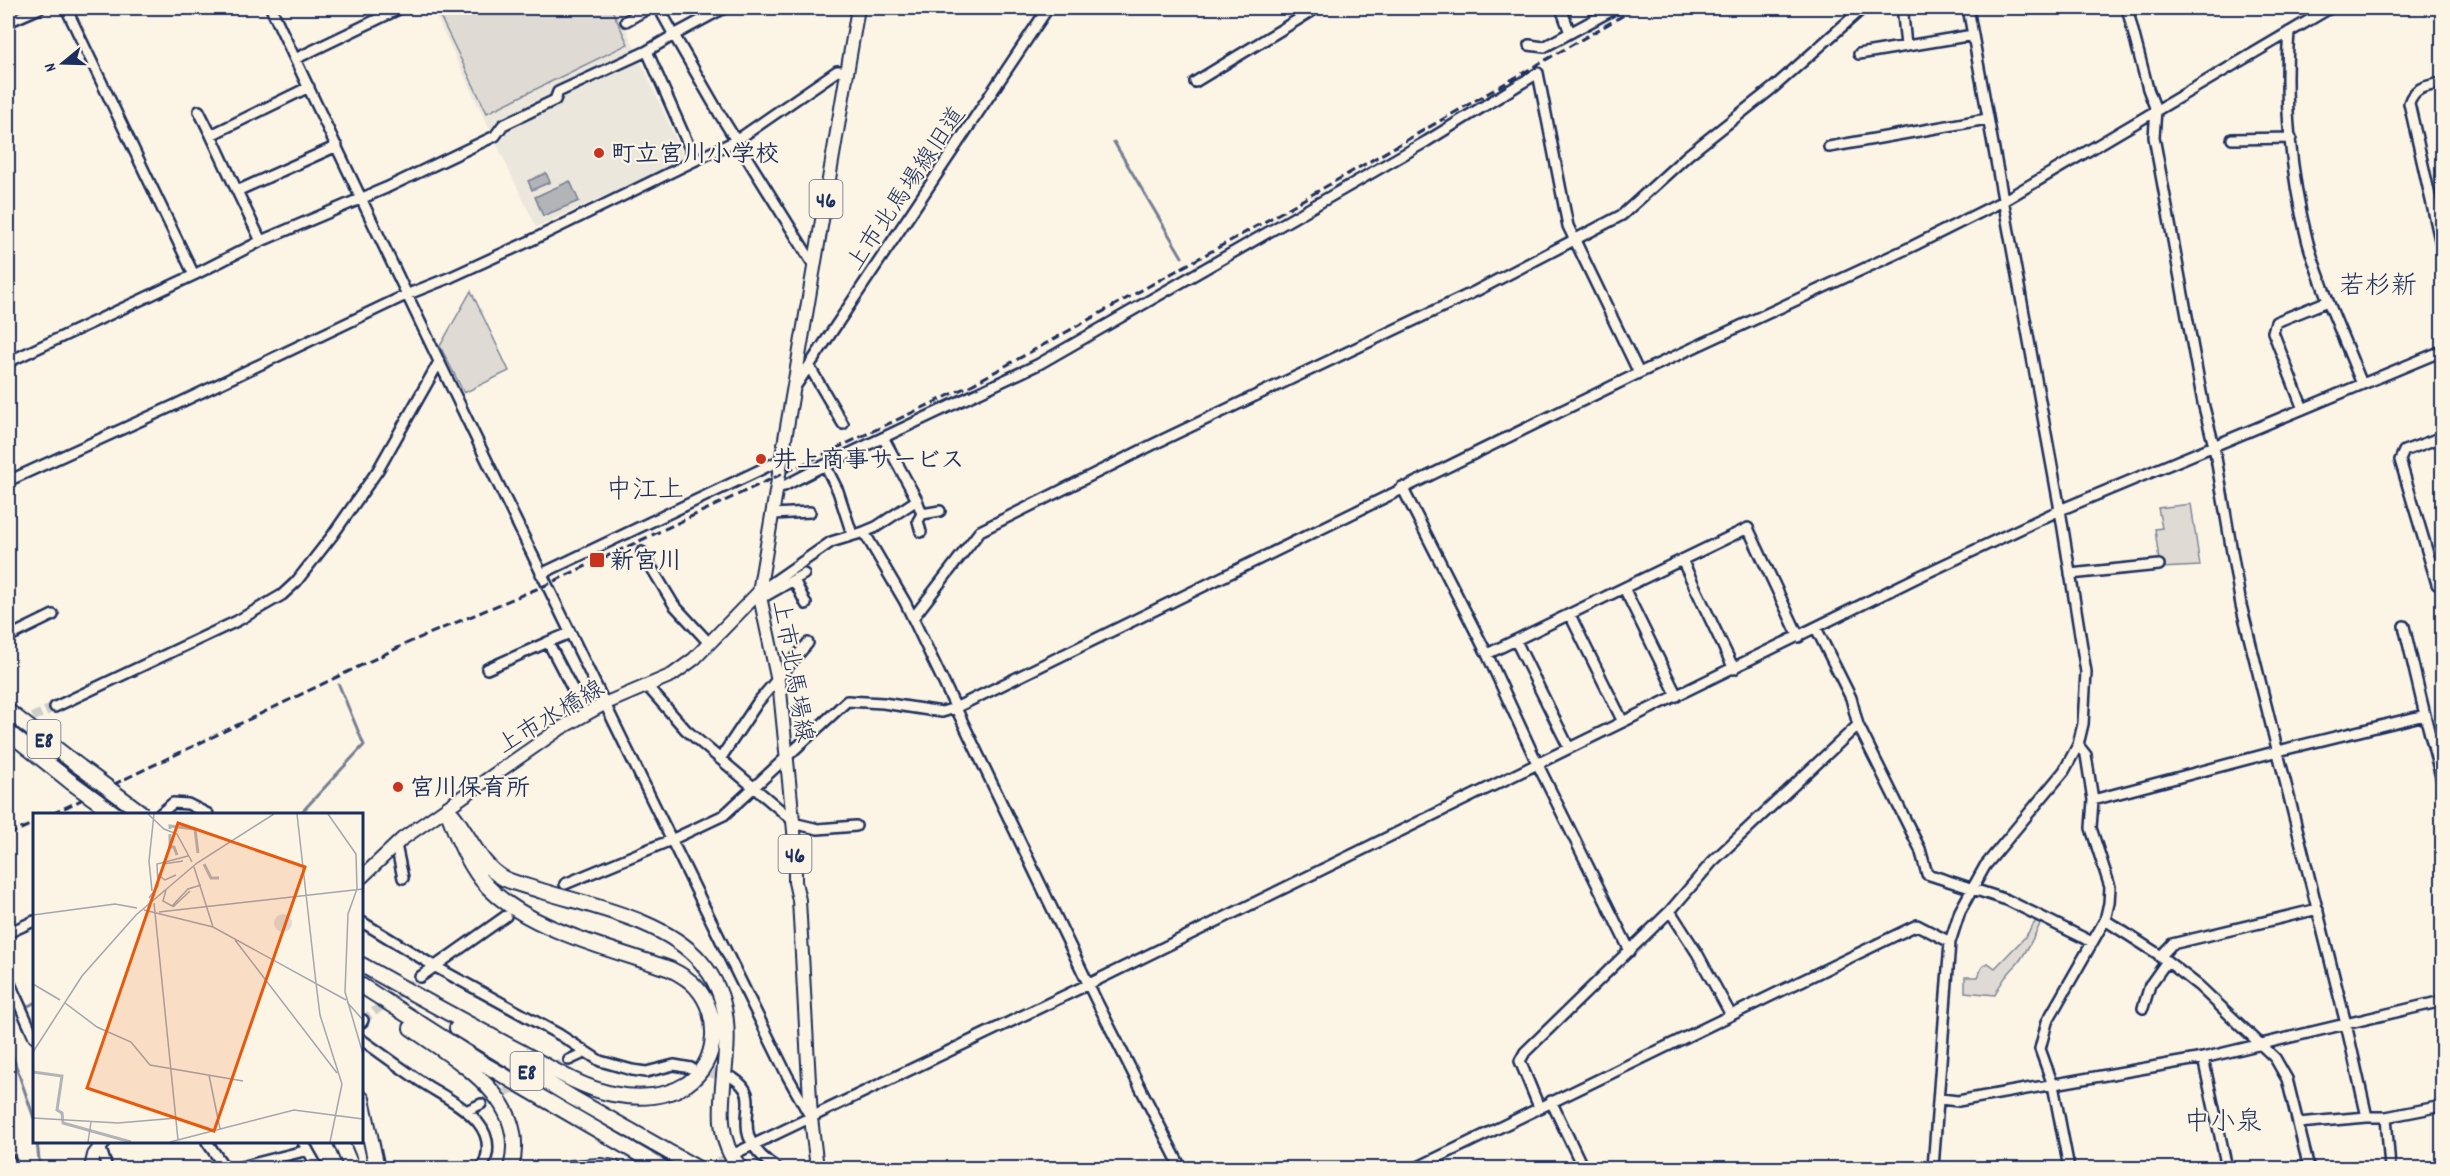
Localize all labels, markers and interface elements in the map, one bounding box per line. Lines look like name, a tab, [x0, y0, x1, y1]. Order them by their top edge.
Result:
north arrow	[33, 33, 93, 93]
text: N	[39, 59, 63, 75]
street label: 上市北馬場線旧道	[840, 101, 975, 279]
place label: 町立宮川小学校	[611, 139, 779, 173]
marker: 町立宮川小学校	[592, 146, 606, 160]
road number: 46	[810, 180, 842, 218]
district label: 若杉新	[2339, 269, 2417, 306]
place label: 井上商事サービス	[773, 445, 965, 479]
marker: 井上商事サービス	[754, 452, 768, 466]
district label: 中江上	[606, 473, 684, 510]
place label: 新宮川	[610, 546, 682, 580]
marker: 新宮川	[588, 551, 606, 569]
street label: 上市北馬場線	[762, 598, 820, 745]
street label: 上市水橋線	[491, 673, 612, 764]
road number: E8	[28, 720, 60, 758]
place label: 宮川保育所	[410, 773, 530, 807]
marker: 宮川保育所	[391, 780, 405, 794]
inset map	[33, 813, 363, 1143]
road number: 46	[778, 835, 812, 873]
road number: E8	[510, 1052, 544, 1090]
district label: 中小泉	[2184, 1105, 2262, 1142]

